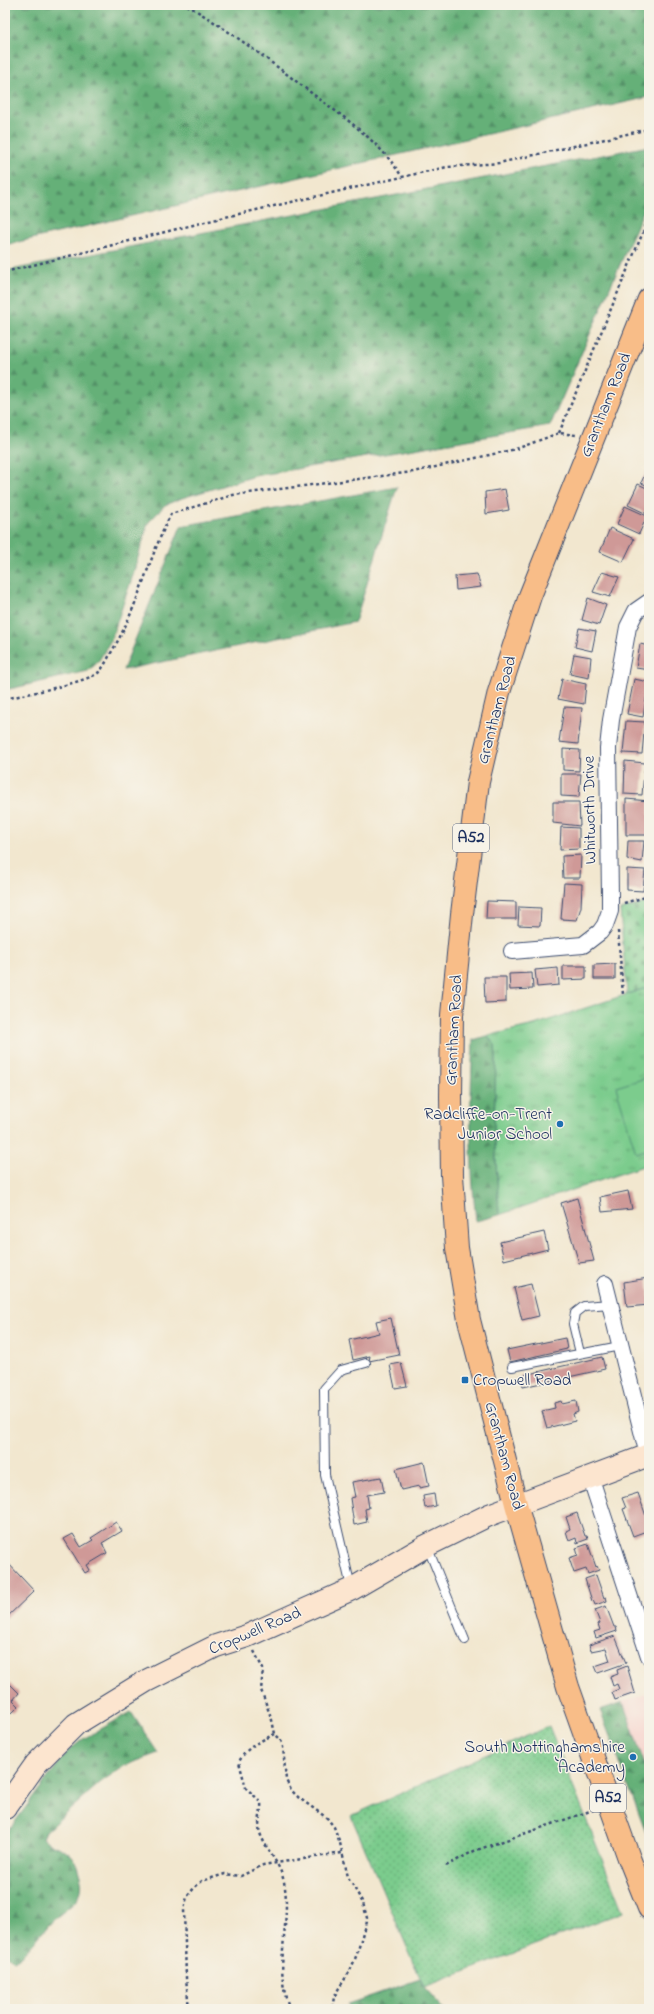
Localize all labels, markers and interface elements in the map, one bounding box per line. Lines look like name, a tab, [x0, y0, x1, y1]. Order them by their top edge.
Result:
street label: Grantham Road	[574, 349, 639, 461]
street label: Grantham Road	[471, 653, 524, 767]
street label: Whitworth Drive	[577, 755, 603, 865]
road number: A52	[453, 824, 489, 852]
street label: Grantham Road	[439, 974, 469, 1086]
place label: Radcliffe-on-Trent Junior School	[424, 1102, 552, 1147]
marker: Radcliffe-on-Trent Junior School	[555, 1119, 565, 1129]
place label: Cropwell Road	[473, 1368, 572, 1393]
marker: Cropwell Road	[460, 1375, 470, 1385]
street label: Grantham Road	[478, 1399, 531, 1513]
street label: Cropwell Road	[205, 1600, 306, 1662]
place label: South Nottinghamshire Academy	[464, 1735, 625, 1781]
marker: South Nottinghamshire Academy	[628, 1752, 638, 1762]
road number: A52	[590, 1784, 626, 1812]

